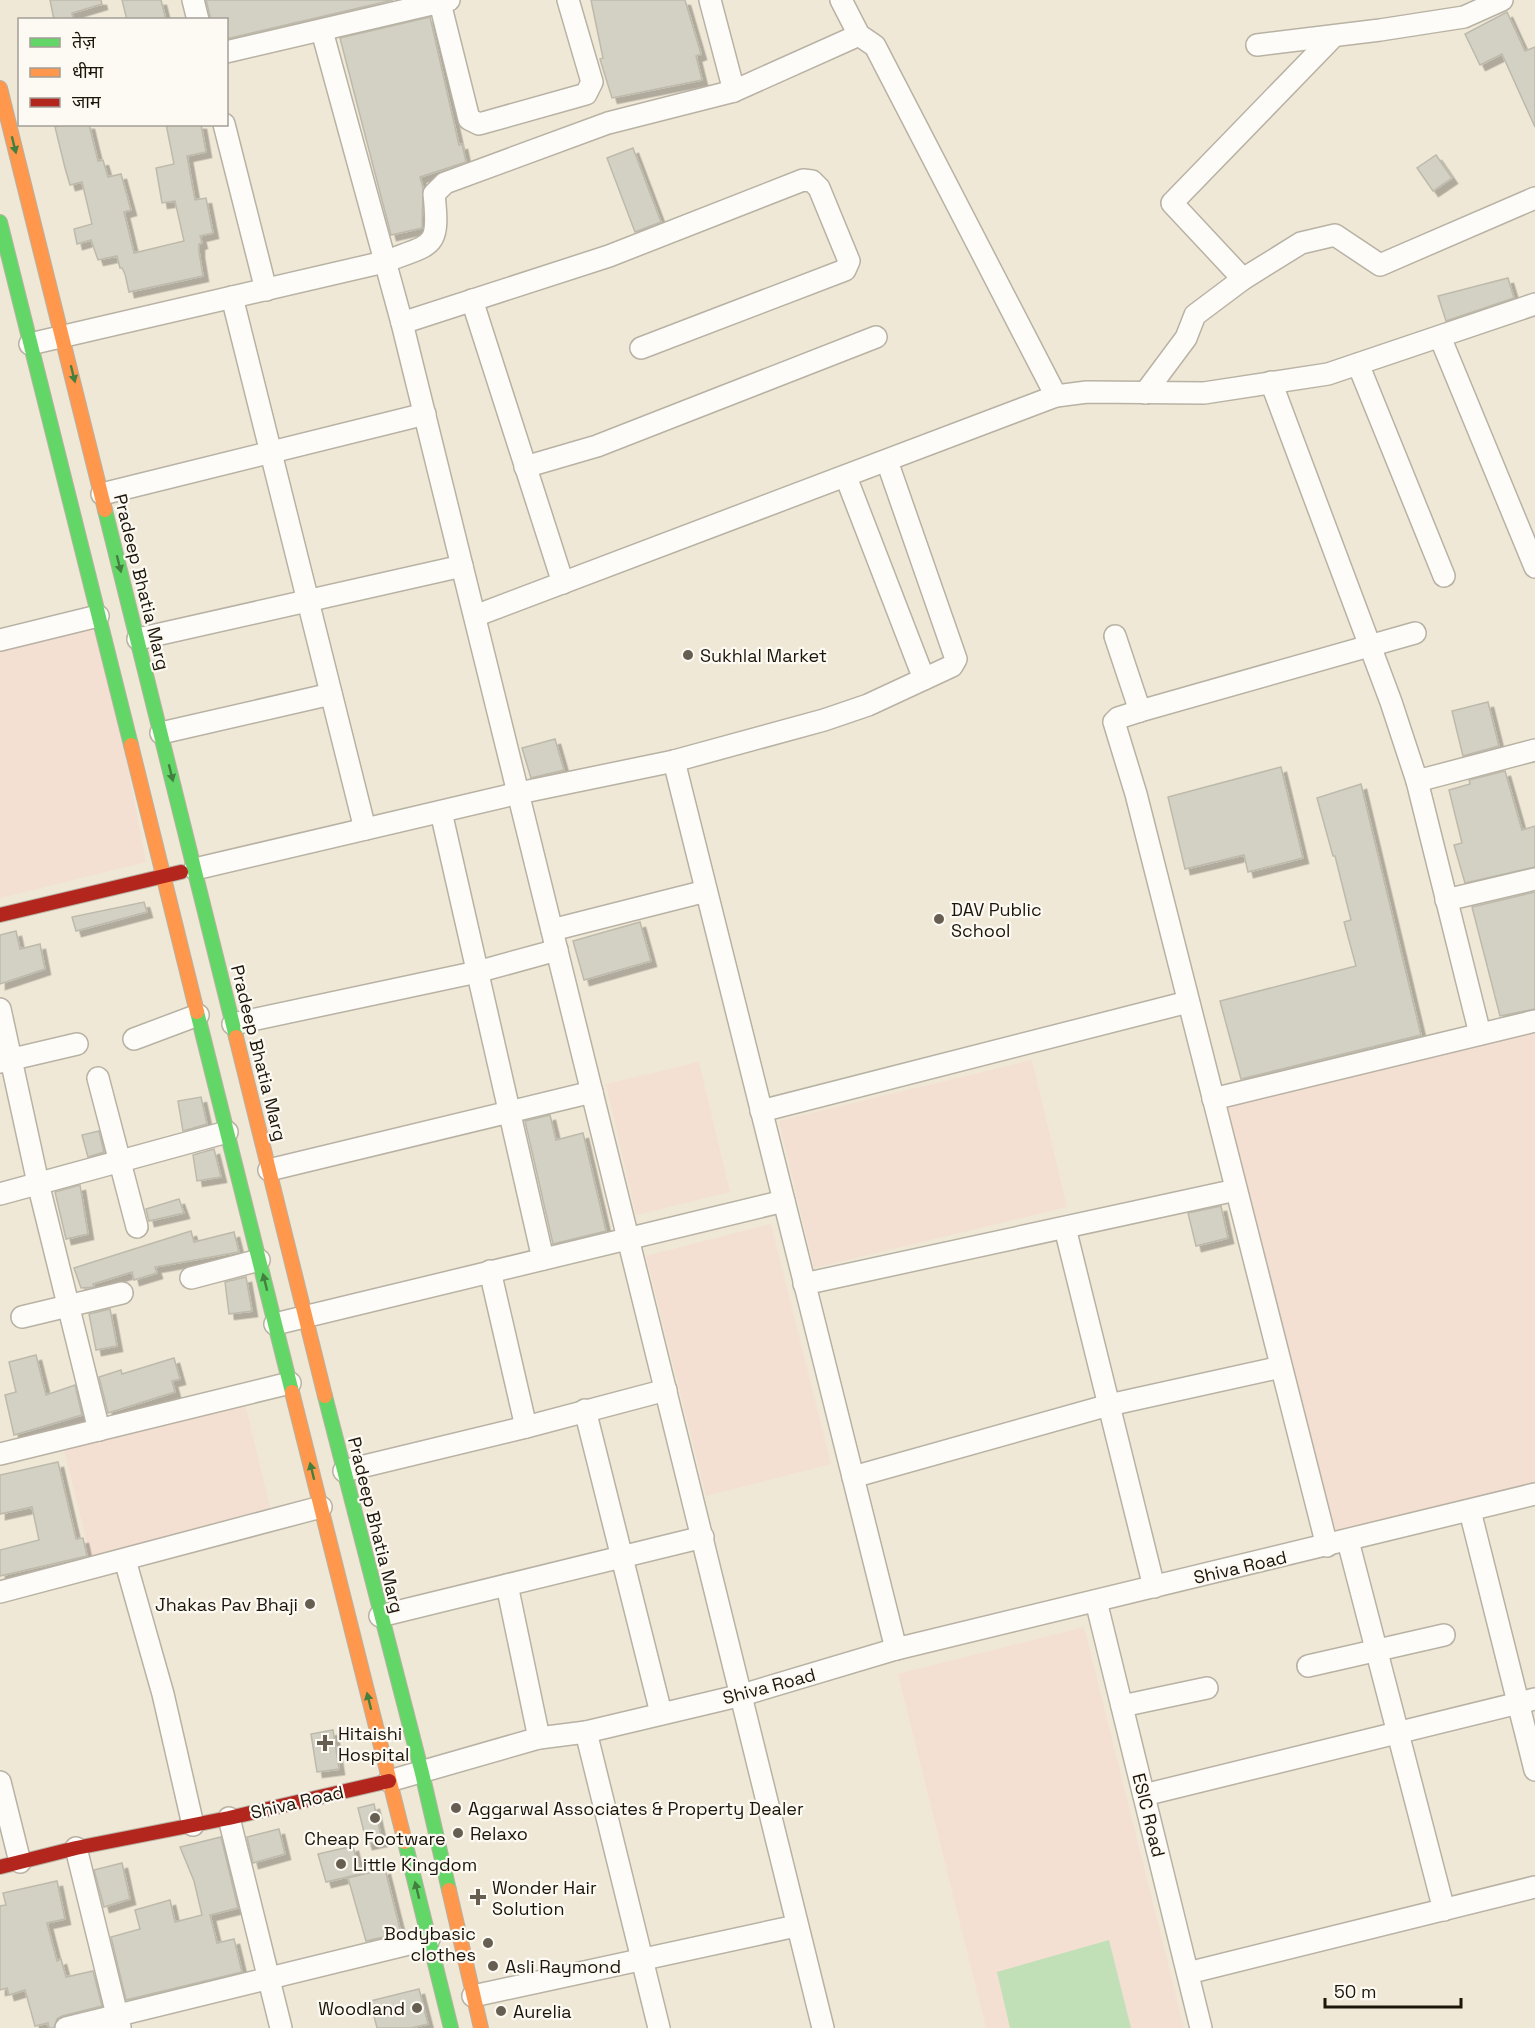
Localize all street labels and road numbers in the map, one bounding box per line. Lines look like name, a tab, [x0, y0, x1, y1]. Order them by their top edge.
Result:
street label: Pradeep Bhatia Marg	[109, 491, 175, 673]
street label: Pradeep Bhatia Marg	[226, 962, 292, 1144]
street label: Pradeep Bhatia Marg	[343, 1434, 409, 1616]
street label: Shiva Road	[1191, 1545, 1289, 1589]
street label: Shiva Road	[720, 1663, 818, 1709]
street label: ESIC Road	[1127, 1771, 1171, 1859]
street label: Shiva Road	[248, 1780, 346, 1824]

